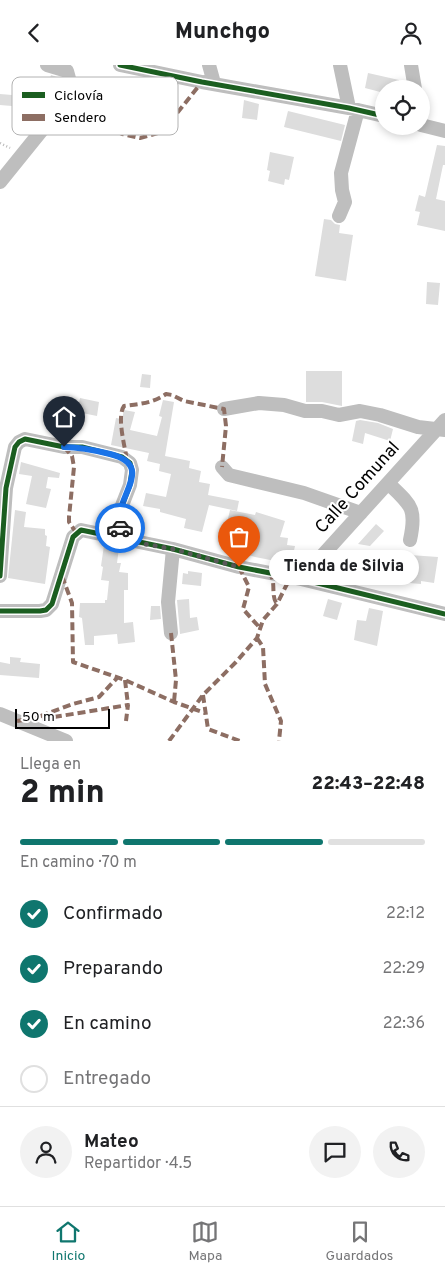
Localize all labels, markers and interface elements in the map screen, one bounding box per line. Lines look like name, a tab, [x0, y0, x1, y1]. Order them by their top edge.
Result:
icon: back	[20, 19, 48, 47]
text: Munchgo	[175, 19, 270, 46]
icon: person	[397, 19, 425, 47]
legend	[12, 77, 178, 135]
map controls	[375, 80, 430, 135]
button: locate	[375, 80, 430, 135]
text: Ciclovía	[54, 88, 103, 105]
text: Sendero	[54, 110, 107, 127]
pin	[43, 396, 85, 447]
icon: home	[50, 403, 78, 431]
street label: Calle Comunal	[311, 437, 405, 539]
courier	[95, 503, 145, 553]
icon: car	[106, 514, 134, 542]
pin	[218, 516, 260, 567]
icon: bag	[225, 523, 253, 551]
callout: Tienda de Silvia	[269, 549, 419, 585]
text: Tienda de Silvia	[284, 557, 404, 577]
scale bar	[15, 706, 110, 729]
text: 50 m	[22, 709, 55, 726]
text: Llega en	[20, 755, 81, 775]
text: 22:43–22:48	[312, 772, 425, 796]
text: 2 min	[20, 774, 105, 814]
text: En camino · 70 m	[20, 853, 137, 873]
icon: check	[20, 900, 48, 928]
text: Confirmado	[63, 902, 163, 926]
text: 22:12	[386, 904, 425, 924]
icon: check	[20, 955, 48, 983]
text: Preparando	[63, 957, 163, 981]
text: 22:29	[382, 959, 425, 979]
icon: check	[20, 1010, 48, 1038]
text: En camino	[63, 1012, 152, 1036]
text: 22:36	[383, 1014, 425, 1034]
text: Entregado	[63, 1067, 151, 1091]
button: person	[20, 1126, 72, 1178]
button: chat	[309, 1126, 361, 1178]
button: phone	[373, 1126, 425, 1178]
text: Mateo	[84, 1130, 139, 1154]
text: Repartidor · 4.5	[84, 1154, 192, 1174]
tab: Inicio	[52, 1218, 85, 1265]
tab: Mapa	[189, 1218, 222, 1265]
tab: Guardados	[326, 1218, 393, 1265]

